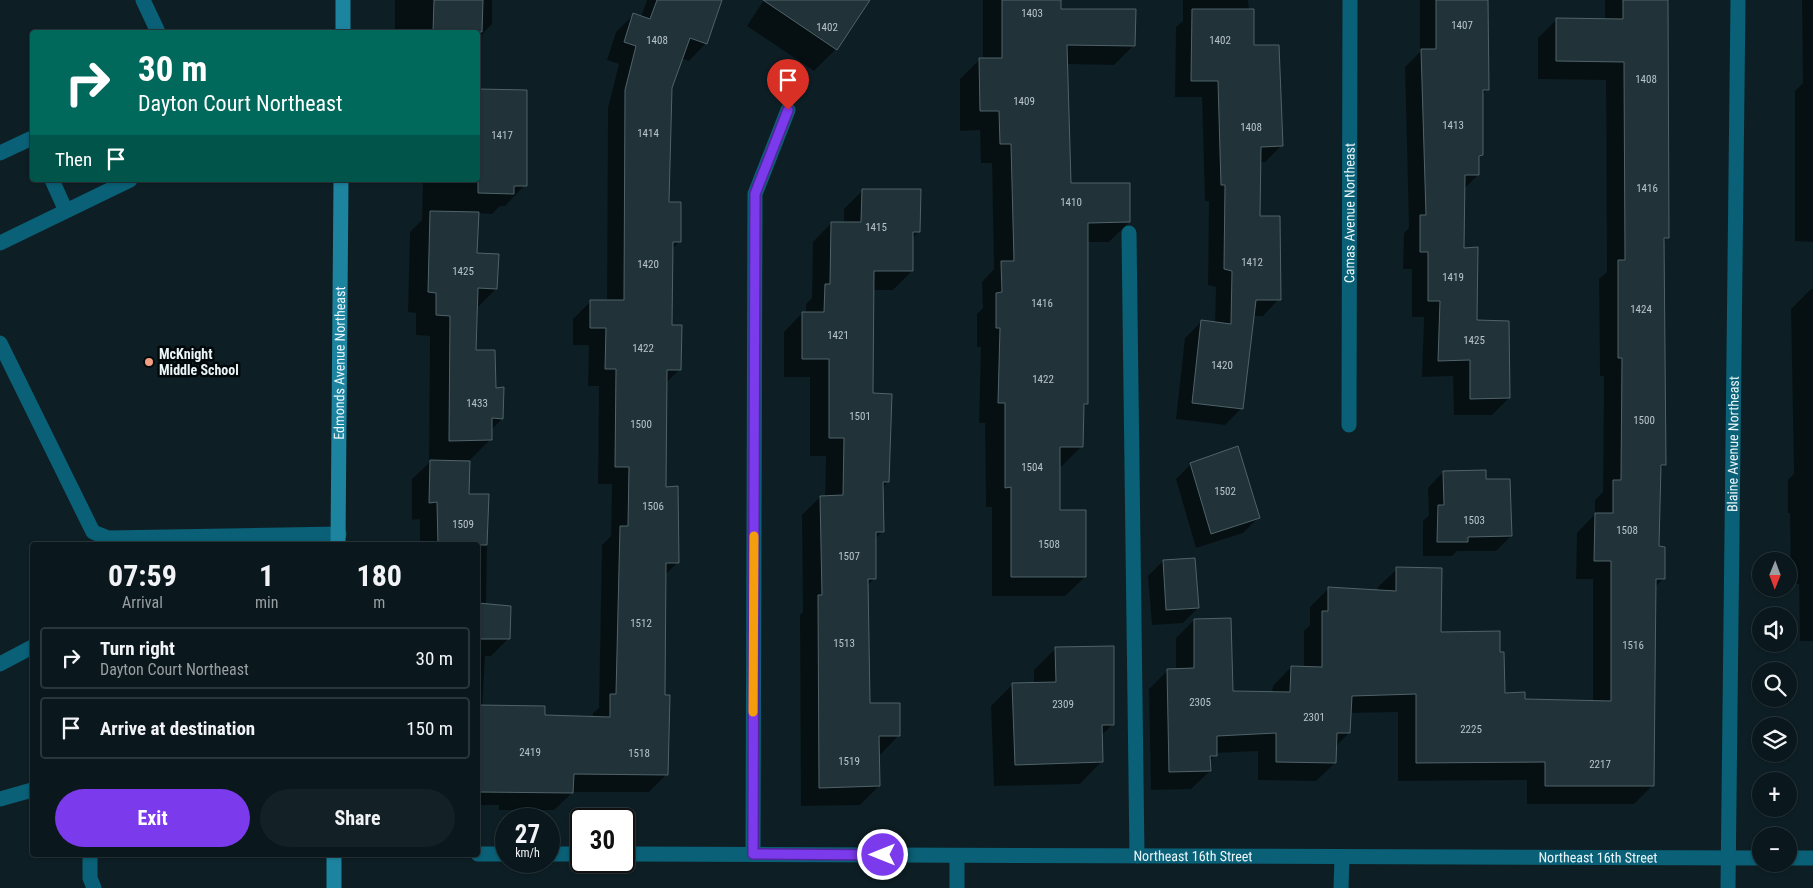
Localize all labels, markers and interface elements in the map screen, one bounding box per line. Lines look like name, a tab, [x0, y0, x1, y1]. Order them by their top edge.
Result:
house number: 1403	[1021, 7, 1043, 20]
house number: 1407	[1451, 19, 1473, 32]
house number: 1402	[816, 21, 838, 34]
house number: 1408	[646, 34, 668, 47]
house number: 1402	[1209, 34, 1231, 47]
text: 30 m	[138, 49, 207, 90]
icon: right	[55, 50, 120, 115]
pin	[767, 59, 809, 110]
icon: arrive	[774, 66, 802, 94]
house number: 1408	[1635, 73, 1657, 86]
text: Dayton Court Northeast	[138, 91, 343, 116]
house number: 1409	[1013, 95, 1035, 108]
house number: 1413	[1442, 119, 1464, 132]
house number: 1408	[1240, 121, 1262, 134]
house number: 1414	[637, 127, 659, 140]
house number: 1417	[491, 129, 513, 142]
street label: Camas Avenue Northeast	[1341, 143, 1358, 283]
icon: arrive	[102, 145, 130, 173]
text: Then	[55, 148, 92, 171]
house number: 1416	[1636, 182, 1658, 195]
house number: 1410	[1060, 196, 1082, 209]
house number: 1415	[865, 221, 887, 234]
house number: 1412	[1241, 256, 1263, 269]
house number: 1420	[637, 258, 659, 271]
house number: 1425	[452, 265, 474, 278]
house number: 1419	[1442, 271, 1464, 284]
street label: Edmonds Avenue Northeast	[331, 286, 348, 440]
house number: 1416	[1031, 297, 1053, 310]
house number: 1424	[1630, 303, 1652, 316]
house number: 1421	[827, 329, 849, 342]
house number: 1425	[1463, 334, 1485, 347]
house number: 1422	[632, 342, 654, 355]
place label: McKnight Middle School	[159, 346, 239, 378]
marker: McKnight Middle School	[143, 356, 155, 368]
house number: 1420	[1211, 359, 1233, 372]
house number: 1422	[1032, 373, 1054, 386]
street label: Blaine Avenue Northeast	[1724, 376, 1742, 512]
house number: 1433	[466, 397, 488, 410]
house number: 1501	[849, 410, 871, 423]
house number: 1500	[1633, 414, 1655, 427]
house number: 1500	[630, 418, 652, 431]
house number: 1504	[1021, 461, 1043, 474]
house number: 1502	[1214, 485, 1236, 498]
house number: 1506	[642, 500, 664, 513]
house number: 1503	[1463, 514, 1485, 527]
house number: 1509	[452, 518, 474, 531]
house number: 1508	[1616, 524, 1638, 537]
house number: 1508	[1038, 538, 1060, 551]
house number: 1507	[838, 550, 860, 563]
north arrow	[1752, 552, 1798, 598]
map controls	[1752, 552, 1797, 872]
text: 07:59	[108, 558, 177, 593]
text: 1	[259, 558, 274, 593]
text: 180	[356, 558, 402, 593]
text: Arrival	[122, 593, 163, 612]
text: min	[255, 593, 278, 612]
text: m	[373, 593, 385, 612]
button: sound	[1752, 607, 1797, 652]
house number: 1512	[630, 617, 652, 630]
text: Turn right	[100, 637, 175, 660]
house number: 1513	[833, 637, 855, 650]
house number: 1516	[1622, 639, 1644, 652]
icon: right	[57, 644, 85, 672]
text: 30 m	[416, 647, 453, 670]
text: Dayton Court Northeast	[100, 660, 249, 679]
button: search	[1752, 662, 1797, 707]
house number: 2305	[1189, 696, 1211, 709]
house number: 2309	[1052, 698, 1074, 711]
house number: 2301	[1303, 711, 1325, 724]
icon: arrive	[57, 714, 85, 742]
text: Arrive at destination	[100, 717, 255, 740]
text: 150 m	[406, 717, 453, 740]
button: layers	[1752, 717, 1797, 762]
house number: 2225	[1460, 723, 1482, 736]
house number: 2419	[519, 746, 541, 759]
house number: 1518	[628, 747, 650, 760]
house number: 1519	[838, 755, 860, 768]
house number: 2217	[1589, 758, 1611, 771]
button: +	[1752, 772, 1797, 817]
button: Exit	[55, 789, 250, 847]
button: Share	[260, 789, 455, 847]
speed limit sign: 30	[570, 808, 635, 873]
text: 27	[515, 820, 540, 849]
button: −	[1752, 827, 1797, 872]
position arrow	[856, 828, 908, 880]
text: km/h	[515, 846, 540, 860]
street label: Northeast 16th Street	[1133, 848, 1253, 864]
street label: Northeast 16th Street	[1538, 849, 1658, 866]

